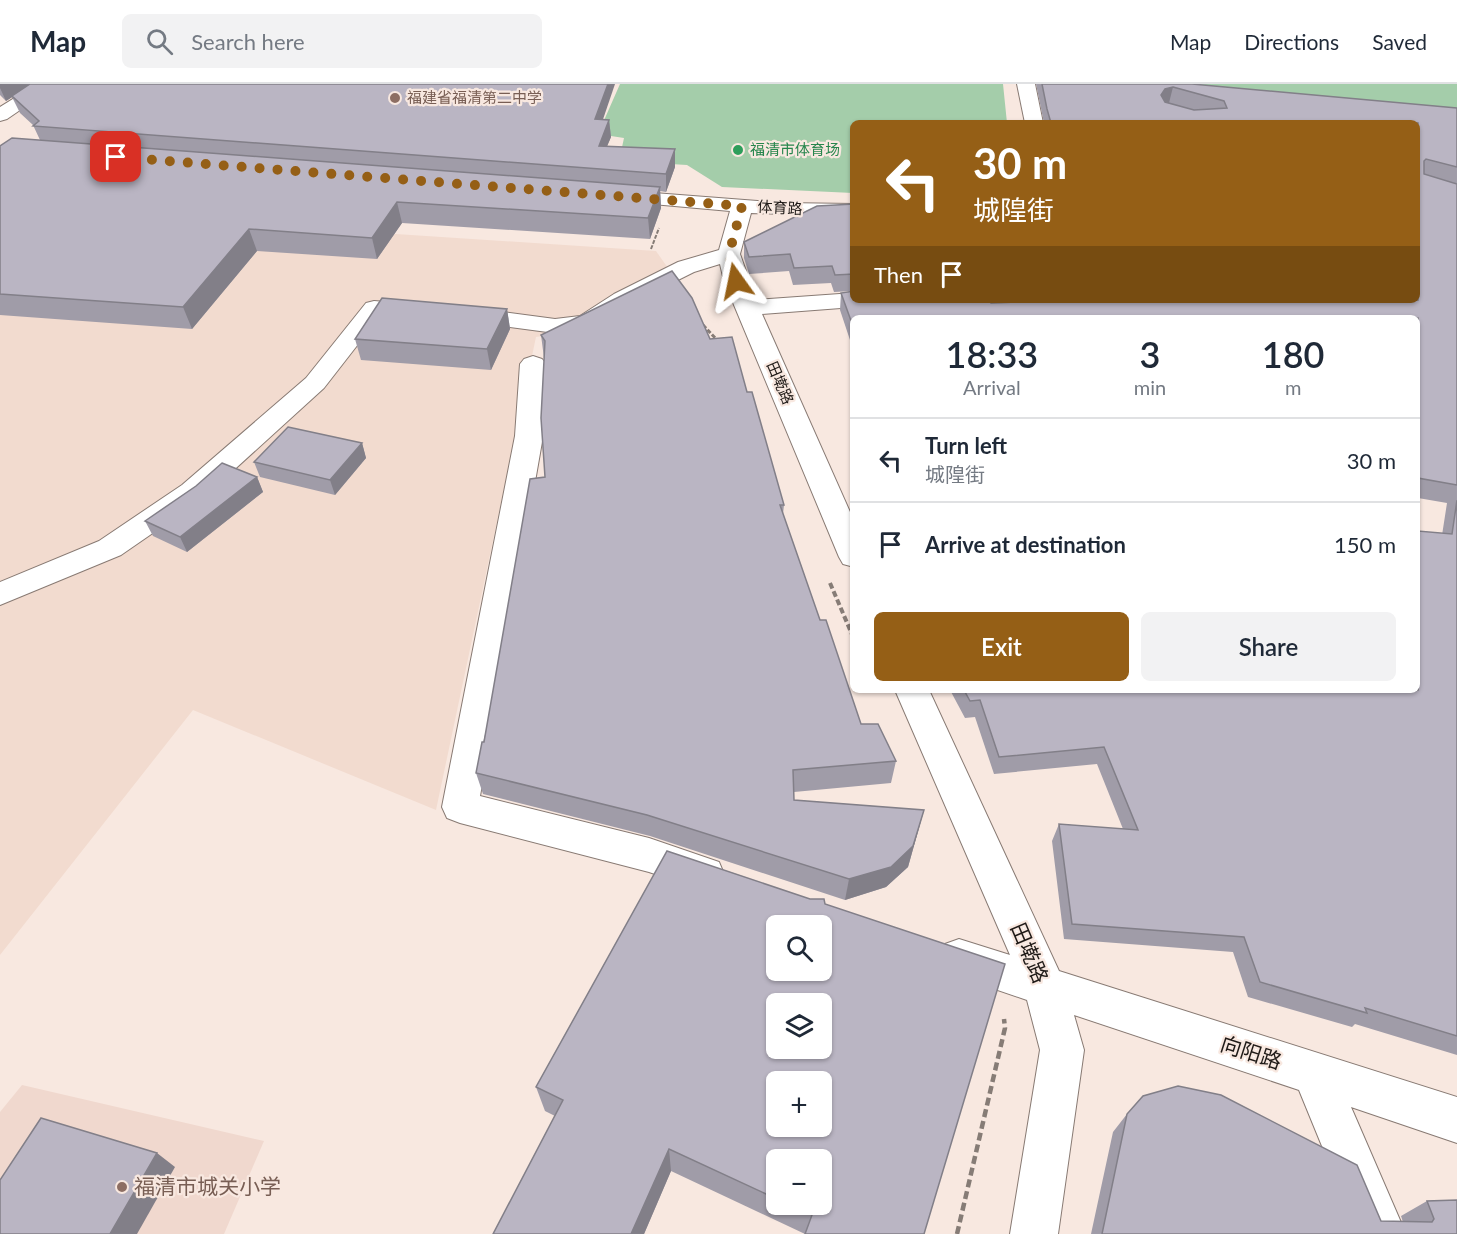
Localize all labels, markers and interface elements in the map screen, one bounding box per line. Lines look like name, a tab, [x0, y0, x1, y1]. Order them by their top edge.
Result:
search box	[122, 14, 542, 68]
text: Map	[30, 24, 86, 58]
icon: search	[143, 25, 176, 58]
text: Search here	[191, 28, 305, 55]
text: Map	[1170, 29, 1211, 54]
text: Directions	[1244, 29, 1339, 54]
text: Saved	[1372, 29, 1427, 54]
place label: 福建省福清第二中学	[407, 88, 542, 106]
marker: 福建省福清第二中学	[388, 91, 402, 105]
pin	[90, 131, 141, 182]
text: 30 m	[973, 138, 1067, 188]
icon: arrive	[99, 140, 132, 173]
place label: 福清市体育场	[750, 140, 840, 158]
marker: 福清市体育场	[731, 143, 745, 157]
icon: left	[874, 144, 952, 222]
text: 城隍街	[973, 193, 1054, 226]
street label: 体育路	[757, 197, 803, 217]
position arrow	[704, 249, 768, 313]
icon: arrive	[935, 258, 968, 291]
text: Then	[874, 261, 923, 288]
text: 18:33	[946, 332, 1038, 376]
text: 3	[1140, 332, 1160, 376]
text: 180	[1262, 332, 1324, 376]
street label: 田墘路	[764, 358, 798, 407]
text: Arrival	[963, 375, 1021, 399]
text: min	[1134, 375, 1166, 399]
text: m	[1285, 375, 1301, 399]
text: Turn left	[925, 432, 1007, 459]
icon: left	[874, 444, 907, 477]
text: 30 m	[1347, 447, 1396, 474]
text: 城隍街	[925, 462, 985, 486]
icon: arrive	[874, 528, 907, 561]
text: Arrive at destination	[925, 531, 1126, 558]
text: 150 m	[1334, 531, 1396, 558]
button: Exit	[874, 612, 1129, 681]
button: Share	[1141, 612, 1396, 681]
map controls	[766, 915, 832, 1215]
button: search	[766, 915, 832, 981]
street label: 田墘路	[1007, 919, 1054, 986]
button: layers	[766, 993, 832, 1059]
street label: 向阳路	[1218, 1030, 1285, 1073]
button: +	[766, 1071, 832, 1137]
button: −	[766, 1149, 832, 1215]
place label: 福清市城关小学	[134, 1173, 281, 1198]
marker: 福清市城关小学	[115, 1180, 129, 1194]

